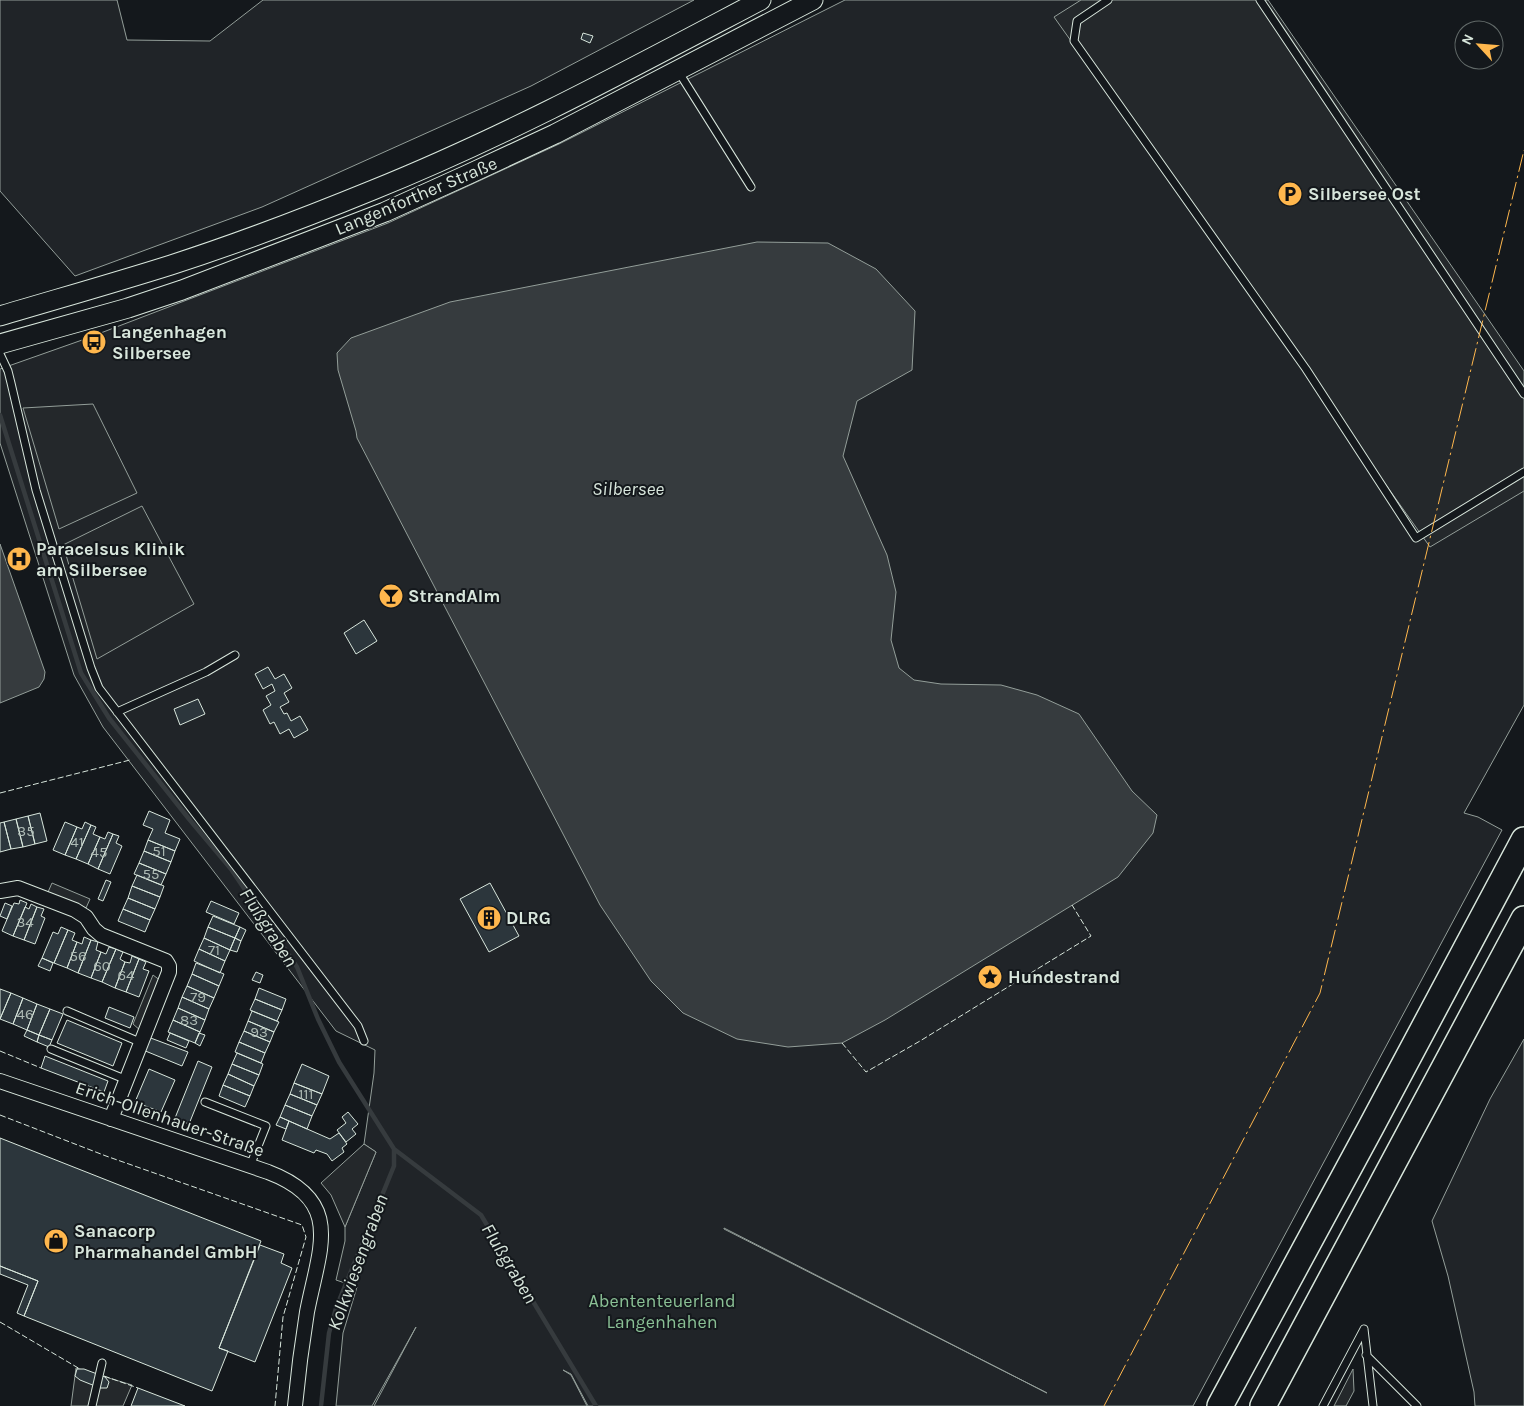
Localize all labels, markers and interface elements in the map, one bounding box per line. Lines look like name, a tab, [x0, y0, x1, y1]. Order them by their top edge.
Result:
north arrow	[1454, 20, 1504, 70]
text: N	[1458, 31, 1478, 48]
street label: Langenforther Straße	[332, 152, 500, 240]
parking icon: Silbersee Ost	[1277, 181, 1303, 207]
place label: Silbersee Ost	[1308, 183, 1421, 205]
place label: Langenhagen Silbersee	[112, 321, 227, 364]
bus stop icon: Langenhagen Silbersee	[81, 329, 107, 355]
water label: Silbersee	[592, 478, 664, 500]
place label: Paracelsus Klinik am Silbersee	[36, 538, 185, 581]
hospital icon: Paracelsus Klinik am Silbersee	[6, 546, 32, 572]
bar icon: StrandAlm	[378, 583, 404, 609]
place label: StrandAlm	[408, 585, 500, 607]
house number: 35	[17, 822, 35, 840]
house number: 41	[70, 833, 84, 851]
house number: 51	[152, 842, 166, 860]
house number: 45	[91, 843, 107, 861]
house number: 55	[143, 865, 159, 883]
water label: Flußgraben	[235, 884, 302, 971]
building icon: DLRG	[476, 905, 502, 931]
place label: DLRG	[506, 907, 551, 929]
house number: 34	[16, 913, 34, 931]
house number: 71	[208, 941, 220, 959]
house number: 56	[69, 947, 87, 965]
house number: 60	[93, 957, 111, 975]
place icon: Hundestrand	[977, 964, 1003, 990]
house number: 64	[118, 966, 135, 984]
place label: Hundestrand	[1008, 966, 1120, 988]
house number: 79	[190, 988, 206, 1006]
house number: 46	[17, 1005, 33, 1023]
house number: 83	[180, 1011, 198, 1029]
house number: 93	[250, 1023, 268, 1041]
street label: Erich-Ollenhauer-Straße	[73, 1076, 267, 1162]
house number: 111	[299, 1085, 313, 1103]
water label: Kolkwiesengraben	[323, 1191, 393, 1333]
water label: Flußgraben	[477, 1219, 542, 1308]
place label: Sanacorp Pharmahandel GmbH	[74, 1220, 257, 1263]
shop icon: Sanacorp Pharmahandel GmbH	[43, 1228, 69, 1254]
park label: Abententeuerland Langenhahen	[588, 1290, 736, 1333]

